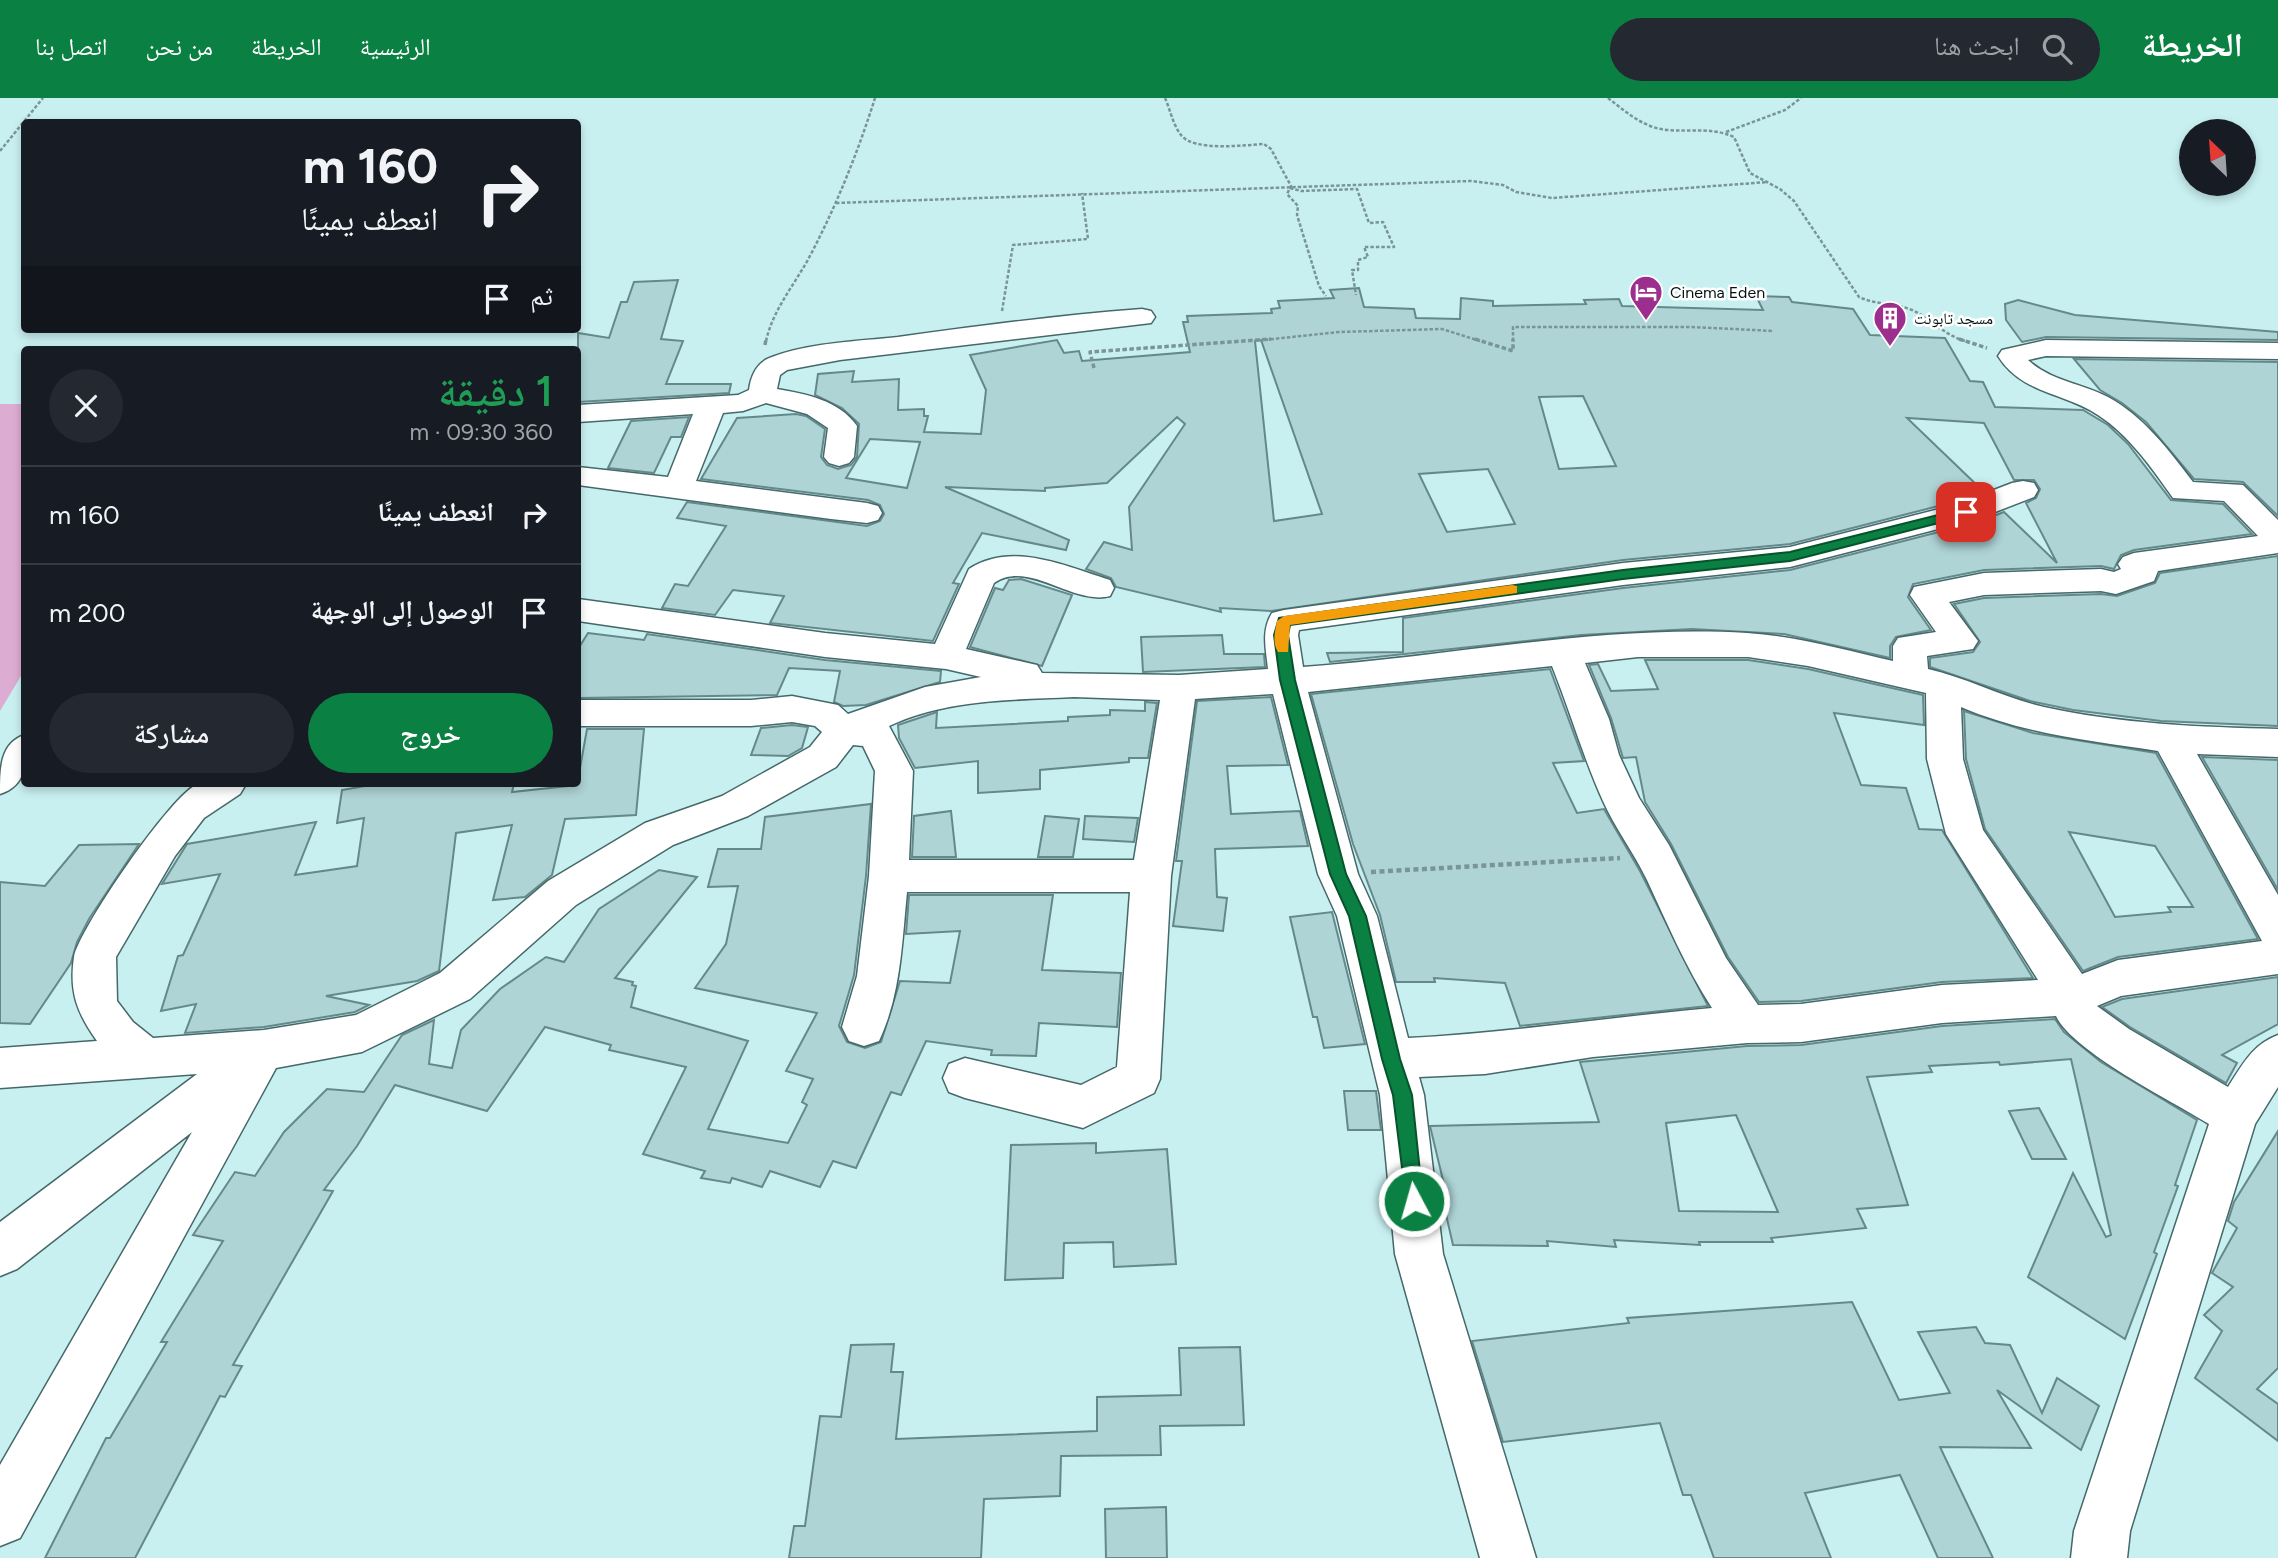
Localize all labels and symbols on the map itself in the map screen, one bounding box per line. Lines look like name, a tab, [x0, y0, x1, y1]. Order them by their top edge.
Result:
north arrow	[2179, 119, 2256, 196]
hotel icon: Cinema Eden	[1627, 273, 1665, 322]
place label: Cinema Eden	[1670, 283, 1765, 302]
building icon: مسجد تابونت	[1871, 299, 1909, 348]
place label: مسجد تابونت	[1914, 309, 1993, 328]
pin	[1936, 482, 1996, 542]
position arrow	[1377, 1164, 1451, 1238]

